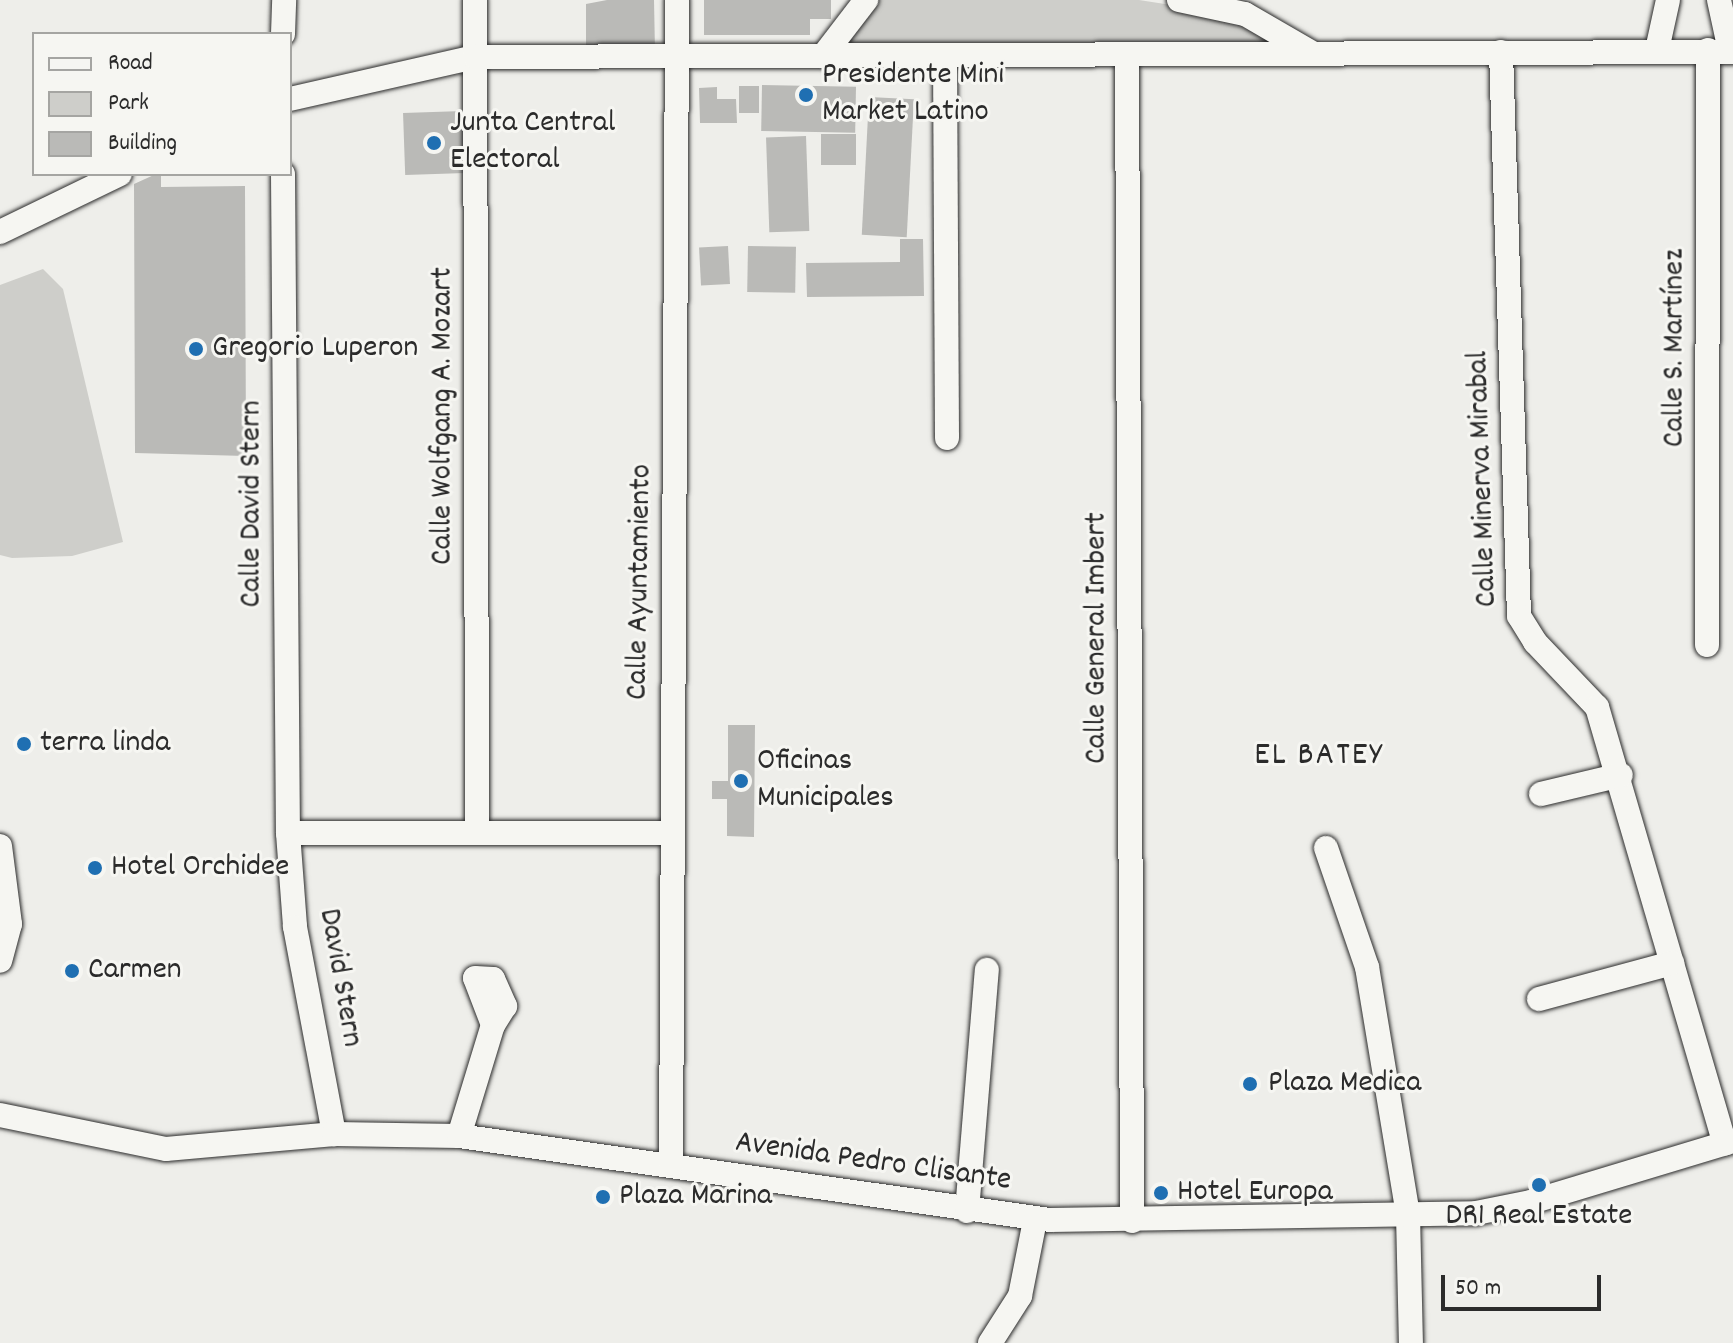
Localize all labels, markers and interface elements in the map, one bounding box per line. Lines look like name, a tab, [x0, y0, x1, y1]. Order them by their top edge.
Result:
legend	[32, 32, 292, 176]
text: Road	[108, 47, 153, 81]
place label: Presidente Mini Market Latino	[822, 58, 1004, 133]
marker: Presidente Mini Market Latino	[797, 86, 815, 104]
text: Park	[108, 87, 149, 121]
place label: Junta Central Electoral	[450, 106, 615, 181]
text: Building	[108, 127, 177, 161]
marker: Junta Central Electoral	[425, 134, 443, 152]
street label: Calle S. Martínez	[1657, 249, 1695, 447]
street label: Calle Wolfgang A. Mozart	[425, 267, 463, 565]
place label: Gregorio Luperon	[212, 330, 418, 368]
marker: Gregorio Luperon	[187, 340, 205, 358]
street label: Calle Minerva Mirabal	[1460, 350, 1508, 608]
street label: Calle David Stern	[234, 400, 272, 608]
street label: Calle Ayuntamiento	[620, 464, 662, 700]
street label: Calle General Imbert	[1079, 512, 1117, 764]
place label: terra linda	[40, 725, 170, 763]
marker: terra linda	[15, 735, 33, 753]
district label: EL BATEY	[1254, 737, 1384, 777]
place label: Oficinas Municipales	[757, 744, 894, 819]
marker: Oficinas Municipales	[732, 772, 750, 790]
place label: Hotel Orchidee	[111, 849, 289, 887]
marker: Hotel Orchidee	[86, 859, 104, 877]
street label: David Stern	[308, 906, 370, 1050]
place label: Carmen	[88, 952, 182, 990]
marker: Carmen	[63, 962, 81, 980]
place label: Plaza Medica	[1268, 1065, 1421, 1103]
marker: Plaza Medica	[1239, 1073, 1261, 1095]
street label: Avenida Pedro Clisante	[732, 1125, 1014, 1201]
place label: Hotel Europa	[1177, 1174, 1333, 1212]
marker: DR1 Real Estate	[1530, 1176, 1548, 1194]
place label: Plaza Marina	[619, 1178, 772, 1216]
marker: Hotel Europa	[1152, 1184, 1170, 1202]
marker: Plaza Marina	[594, 1188, 612, 1206]
place label: DR1 Real Estate	[1446, 1198, 1632, 1236]
scale bar	[1445, 1259, 1605, 1309]
text: 50 m	[1455, 1272, 1501, 1306]

